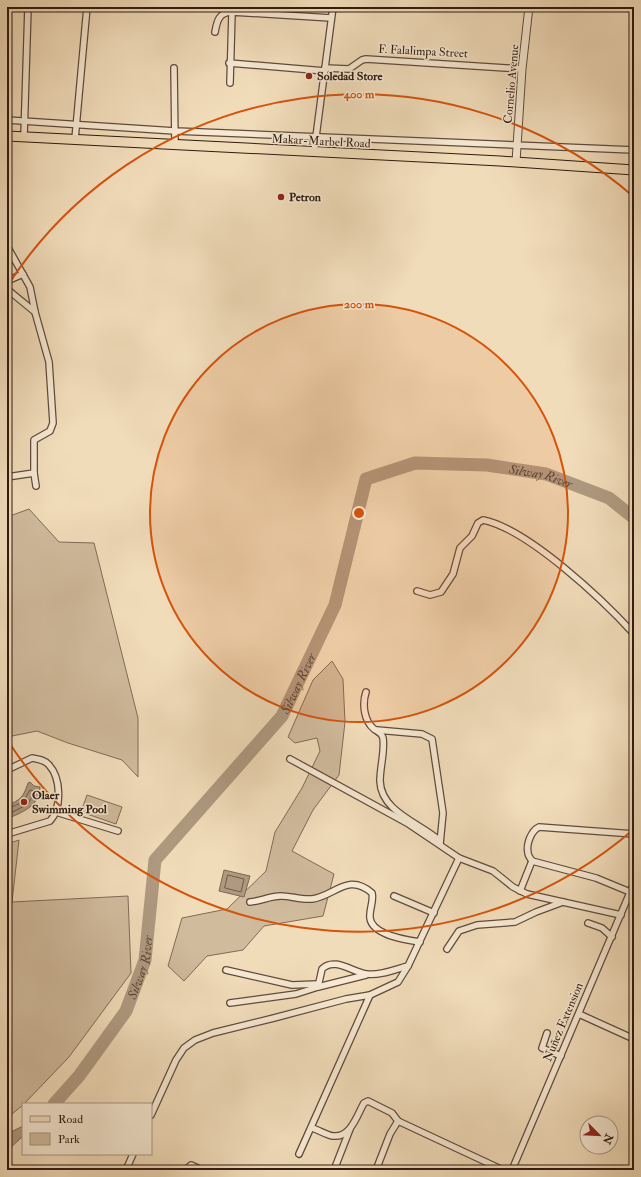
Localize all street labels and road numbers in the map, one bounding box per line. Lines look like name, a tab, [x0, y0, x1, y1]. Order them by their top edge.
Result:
street label: F. Falalimpa Street	[378, 42, 468, 61]
street label: Cornelio Avenue	[501, 44, 522, 124]
street label: Makar-Marbel Road	[271, 131, 371, 152]
street label: Nuñez Extension	[540, 980, 587, 1064]

